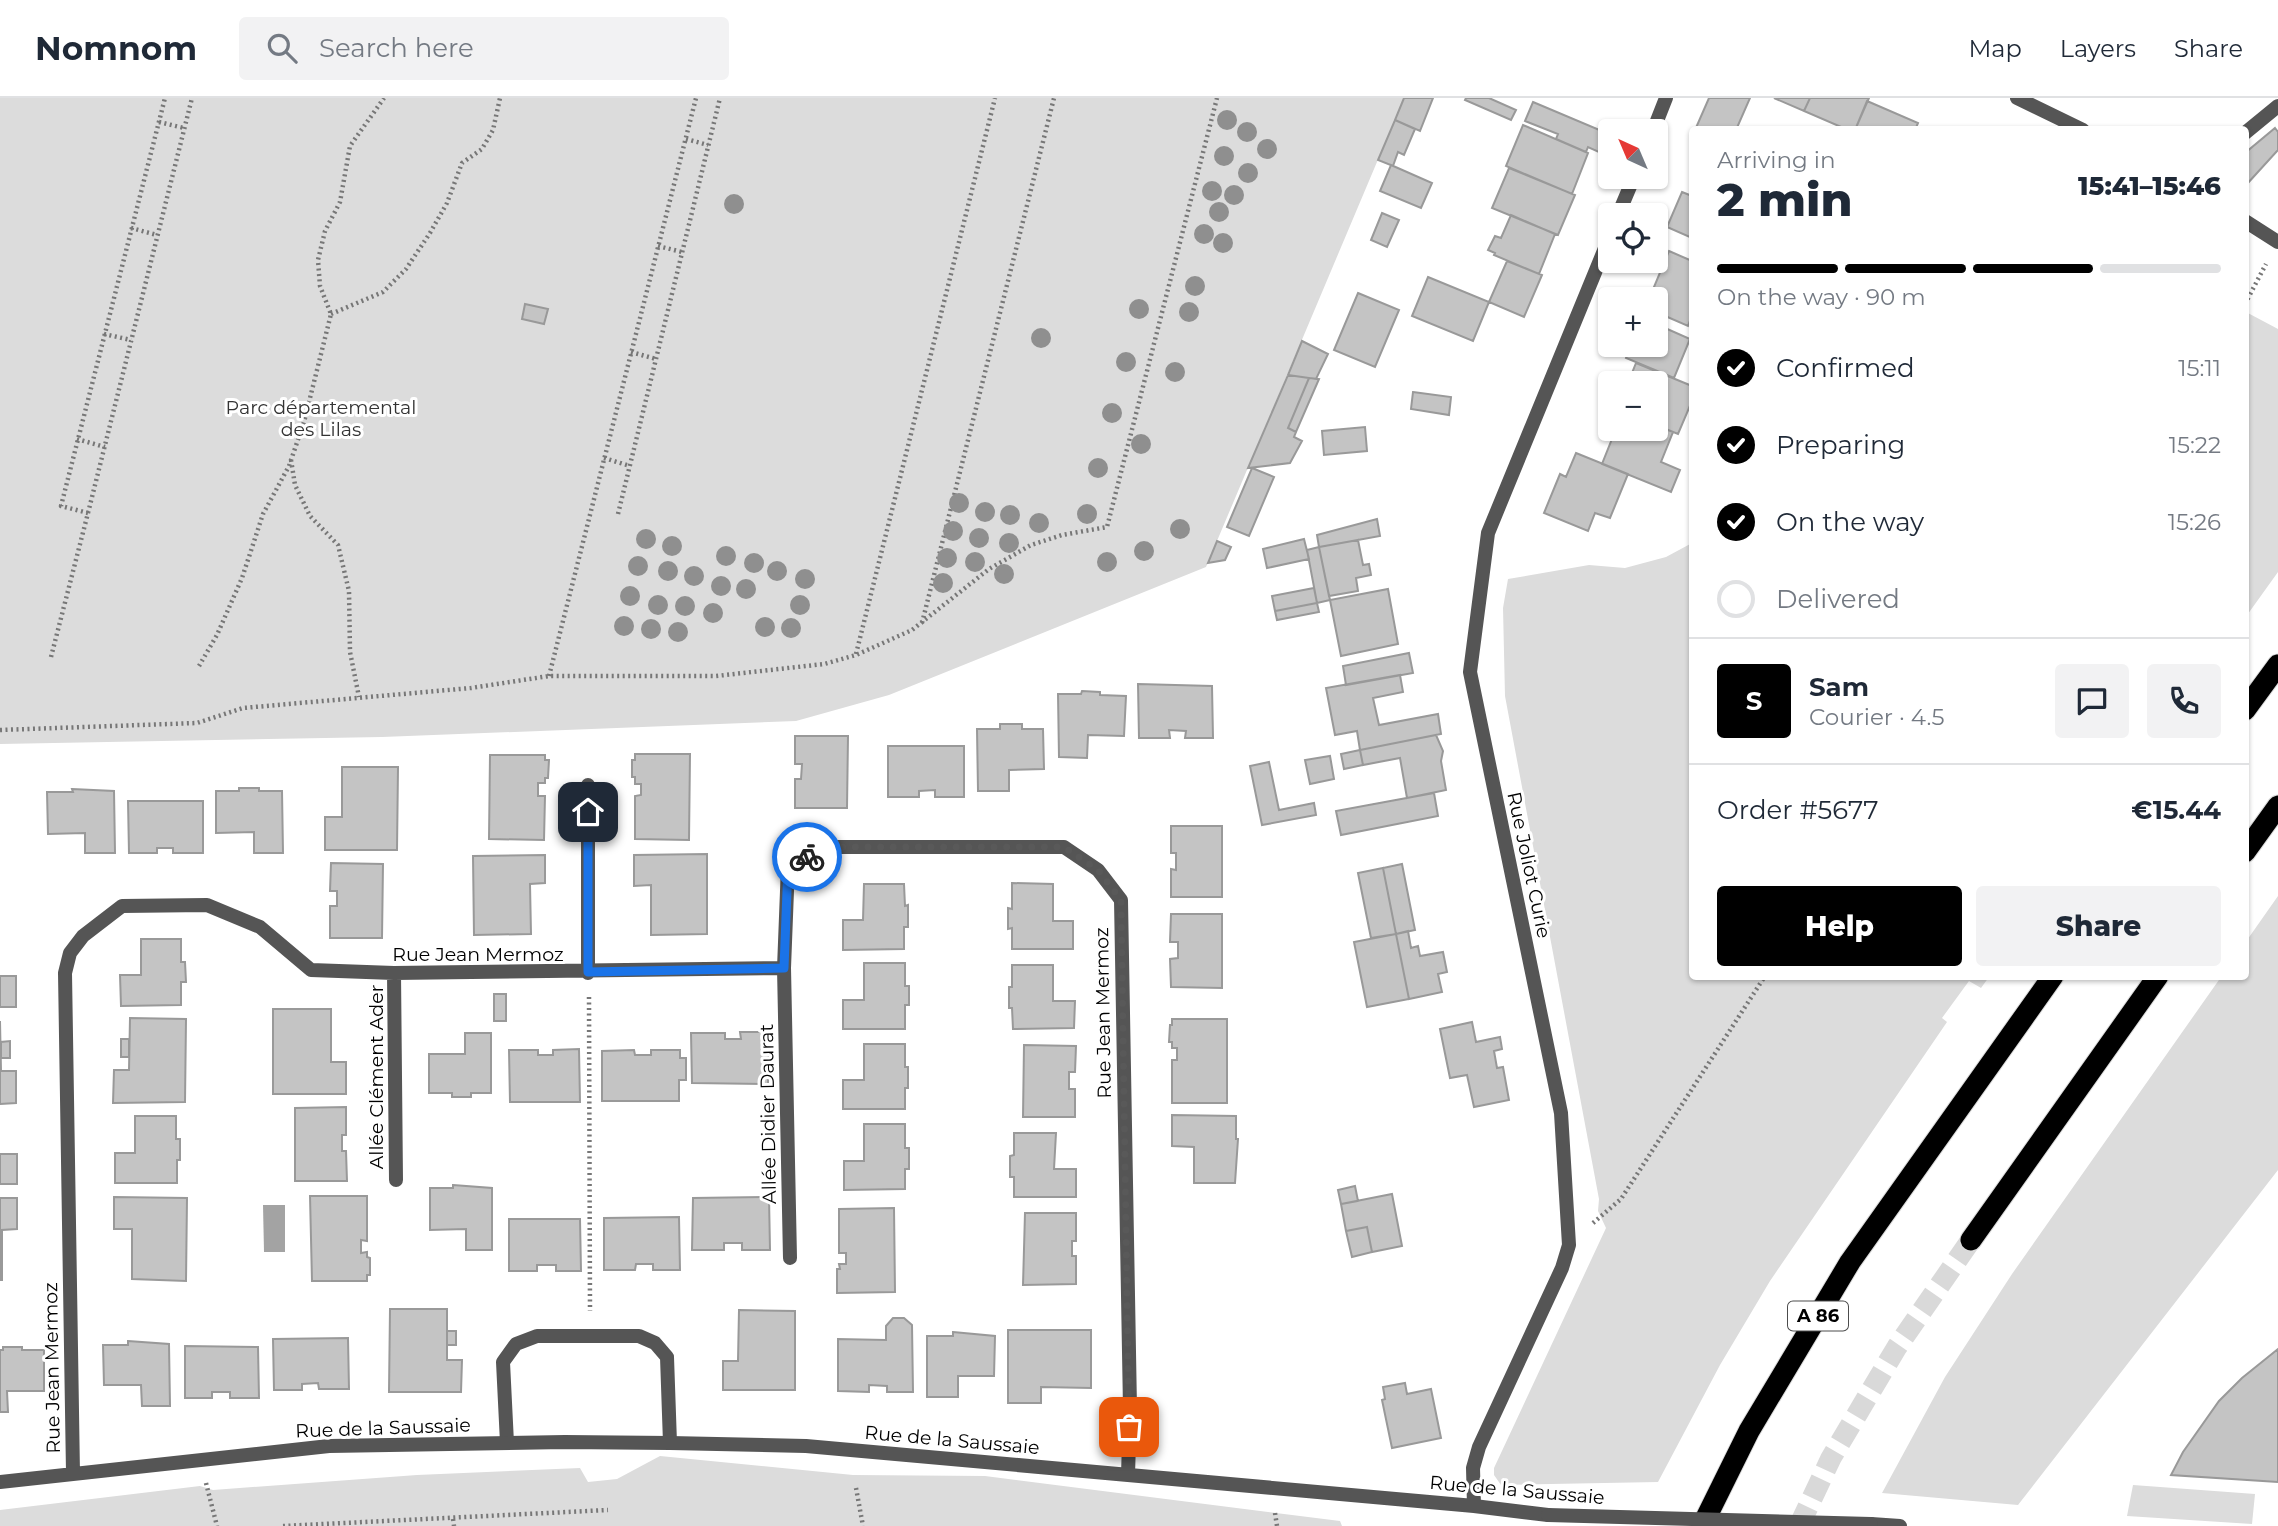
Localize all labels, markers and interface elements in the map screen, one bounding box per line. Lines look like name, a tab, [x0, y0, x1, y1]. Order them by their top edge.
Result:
search box	[239, 17, 729, 80]
text: Nomnom	[35, 28, 197, 68]
icon: search	[263, 29, 301, 67]
text: Search here	[319, 32, 474, 64]
text: Map	[1968, 34, 2022, 63]
text: Layers	[2060, 34, 2136, 63]
text: Share	[2174, 34, 2243, 63]
north arrow	[1598, 119, 1668, 189]
map controls	[1598, 119, 1668, 441]
text: Arriving in	[1717, 146, 1836, 174]
text: 15:41–15:46	[2078, 170, 2221, 202]
text: 2 min	[1717, 171, 1852, 228]
button: locate	[1598, 203, 1668, 273]
text: On the way · 90 m	[1717, 283, 1926, 311]
button: +	[1598, 287, 1668, 357]
icon: check	[1717, 349, 1755, 387]
text: Confirmed	[1776, 352, 1915, 384]
text: 15:11	[2178, 354, 2221, 382]
button: −	[1598, 371, 1668, 441]
park label: Parc départemental des Lilas	[226, 396, 416, 441]
icon: check	[1717, 426, 1755, 464]
text: Preparing	[1776, 429, 1905, 461]
text: 15:22	[2169, 431, 2221, 459]
icon: check	[1717, 503, 1755, 541]
text: On the way	[1776, 506, 1924, 538]
text: 15:26	[2168, 508, 2221, 536]
text: Delivered	[1776, 583, 1900, 615]
button: chat	[2055, 664, 2129, 738]
button: phone	[2147, 664, 2221, 738]
text: Sam	[1809, 671, 1869, 703]
text: S	[1746, 685, 1762, 717]
text: Courier · 4.5	[1809, 703, 1944, 731]
pin	[558, 782, 618, 842]
street label: Rue Joliot Curie	[1502, 790, 1556, 940]
icon: home	[569, 793, 607, 831]
text: Order #5677	[1717, 794, 1879, 826]
text: €15.44	[2131, 794, 2221, 826]
courier	[772, 822, 842, 892]
icon: bike	[788, 838, 826, 876]
button: Help	[1717, 886, 1962, 966]
button: Share	[1976, 886, 2221, 966]
street label: Rue Jean Mermoz	[1090, 927, 1116, 1099]
street label: Rue Jean Mermoz	[392, 943, 564, 966]
street label: Allée Clément Ader	[365, 985, 388, 1169]
street label: Allée Didier Daurat	[755, 1023, 781, 1204]
street label: Rue Jean Mermoz	[39, 1282, 65, 1454]
road number: A 86	[1788, 1302, 1848, 1330]
pin	[1099, 1397, 1159, 1457]
icon: bag	[1110, 1408, 1148, 1446]
street label: Rue de la Saussaie	[295, 1413, 471, 1443]
street label: Rue de la Saussaie	[864, 1421, 1040, 1459]
street label: Rue de la Saussaie	[1429, 1471, 1605, 1509]

